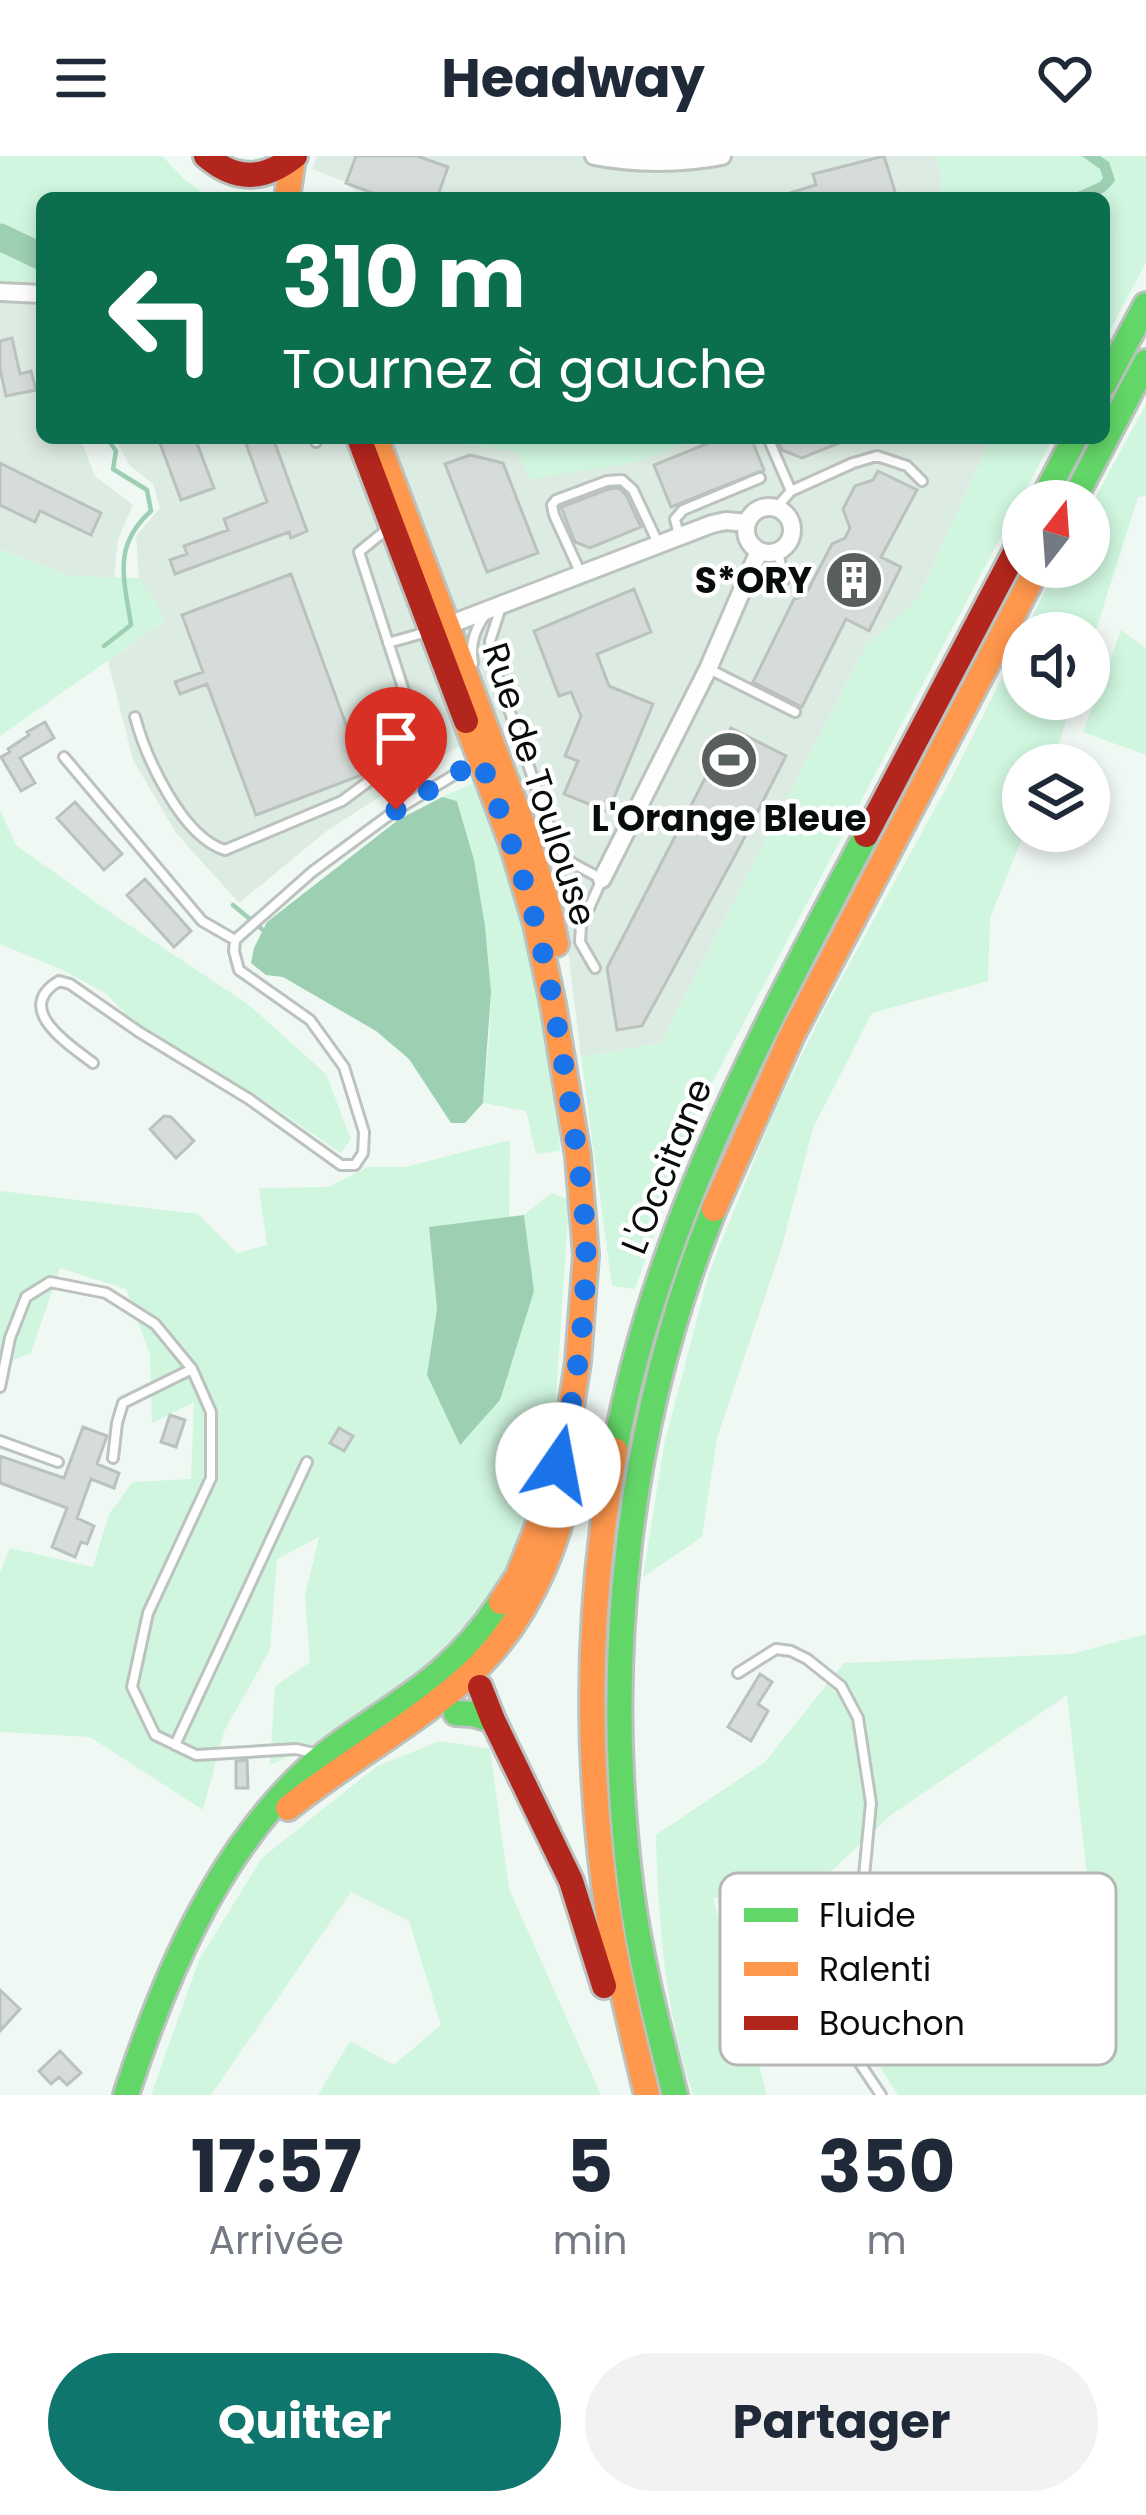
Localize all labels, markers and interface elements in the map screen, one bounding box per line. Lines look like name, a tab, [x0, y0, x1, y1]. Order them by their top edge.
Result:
text: Headway	[441, 40, 705, 116]
icon: menu	[48, 45, 114, 111]
icon: heart	[1032, 45, 1098, 111]
text: 310 m	[282, 219, 526, 336]
icon: left	[84, 240, 240, 396]
text: Tournez à gauche	[282, 331, 767, 407]
north arrow	[1002, 480, 1110, 588]
map controls	[1002, 480, 1110, 852]
building icon: S*ORY	[823, 549, 885, 611]
place label: S*ORY	[695, 555, 812, 606]
button: sound	[1002, 612, 1110, 720]
street label: Rue de Toulouse	[470, 636, 609, 932]
pin	[345, 687, 447, 810]
icon: arrive	[363, 705, 429, 771]
sports icon: L'Orange Bleue	[698, 729, 760, 791]
button: layers	[1002, 744, 1110, 852]
place label: L'Orange Bleue	[592, 793, 866, 844]
street label: L'Occitane	[608, 1071, 725, 1261]
position arrow	[495, 1402, 621, 1528]
legend	[720, 1873, 1116, 2065]
text: Fluide	[819, 1892, 916, 1939]
text: Ralenti	[819, 1946, 931, 1993]
text: Bouchon	[819, 2000, 965, 2047]
text: 17:57	[191, 2116, 362, 2217]
text: 5	[567, 2116, 613, 2217]
text: 350	[818, 2116, 955, 2217]
text: Arrivée	[209, 2213, 344, 2268]
text: min	[553, 2213, 627, 2268]
text: m	[867, 2213, 907, 2268]
button: Quitter	[48, 2353, 561, 2491]
button: Partager	[585, 2353, 1098, 2491]

